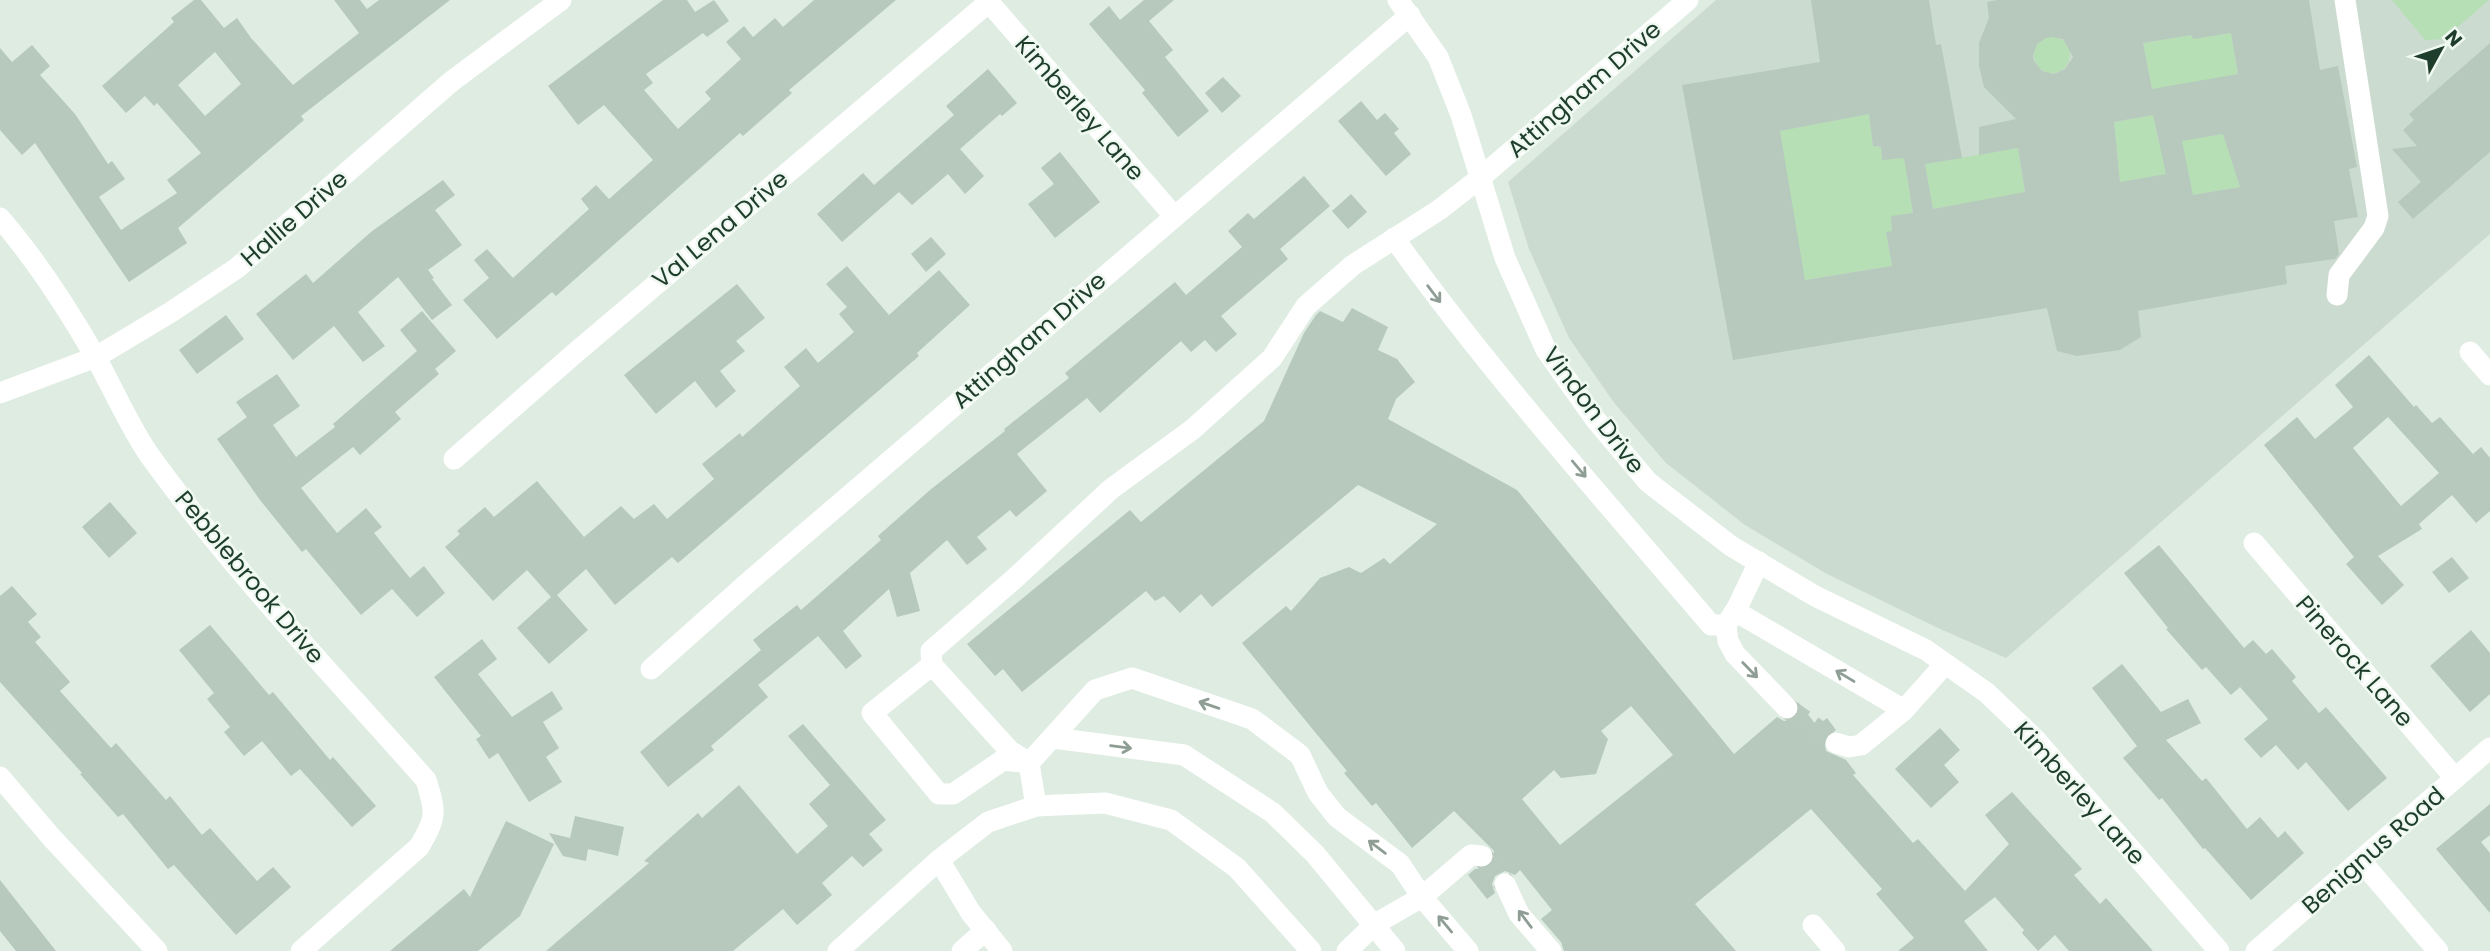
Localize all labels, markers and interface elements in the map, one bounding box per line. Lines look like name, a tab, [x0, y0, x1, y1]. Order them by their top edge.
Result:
street label: Attingham Drive	[1500, 13, 1668, 165]
north arrow	[2406, 14, 2476, 84]
text: N	[2439, 24, 2469, 53]
street label: Kimberley Lane	[1008, 28, 1152, 188]
street label: Hallie Drive	[233, 162, 355, 274]
street label: Val Lena Drive	[645, 162, 795, 296]
street label: Attingham Drive	[945, 264, 1113, 416]
one-way arrow	[1426, 284, 1441, 302]
street label: Vindon Drive	[1535, 340, 1653, 480]
one-way arrow	[1571, 460, 1587, 478]
street label: Pebblebrook Drive	[168, 483, 332, 671]
street label: Pinerock Lane	[2289, 588, 2421, 734]
one-way arrow	[1742, 661, 1759, 678]
one-way arrow	[1836, 668, 1856, 682]
one-way arrow	[1198, 698, 1220, 711]
street label: Kimberley Lane	[2007, 714, 2153, 872]
one-way arrow	[1109, 741, 1132, 754]
street label: Benignus Road	[2295, 779, 2451, 921]
one-way arrow	[1368, 840, 1387, 854]
one-way arrow	[1518, 910, 1533, 929]
one-way arrow	[1437, 915, 1453, 933]

